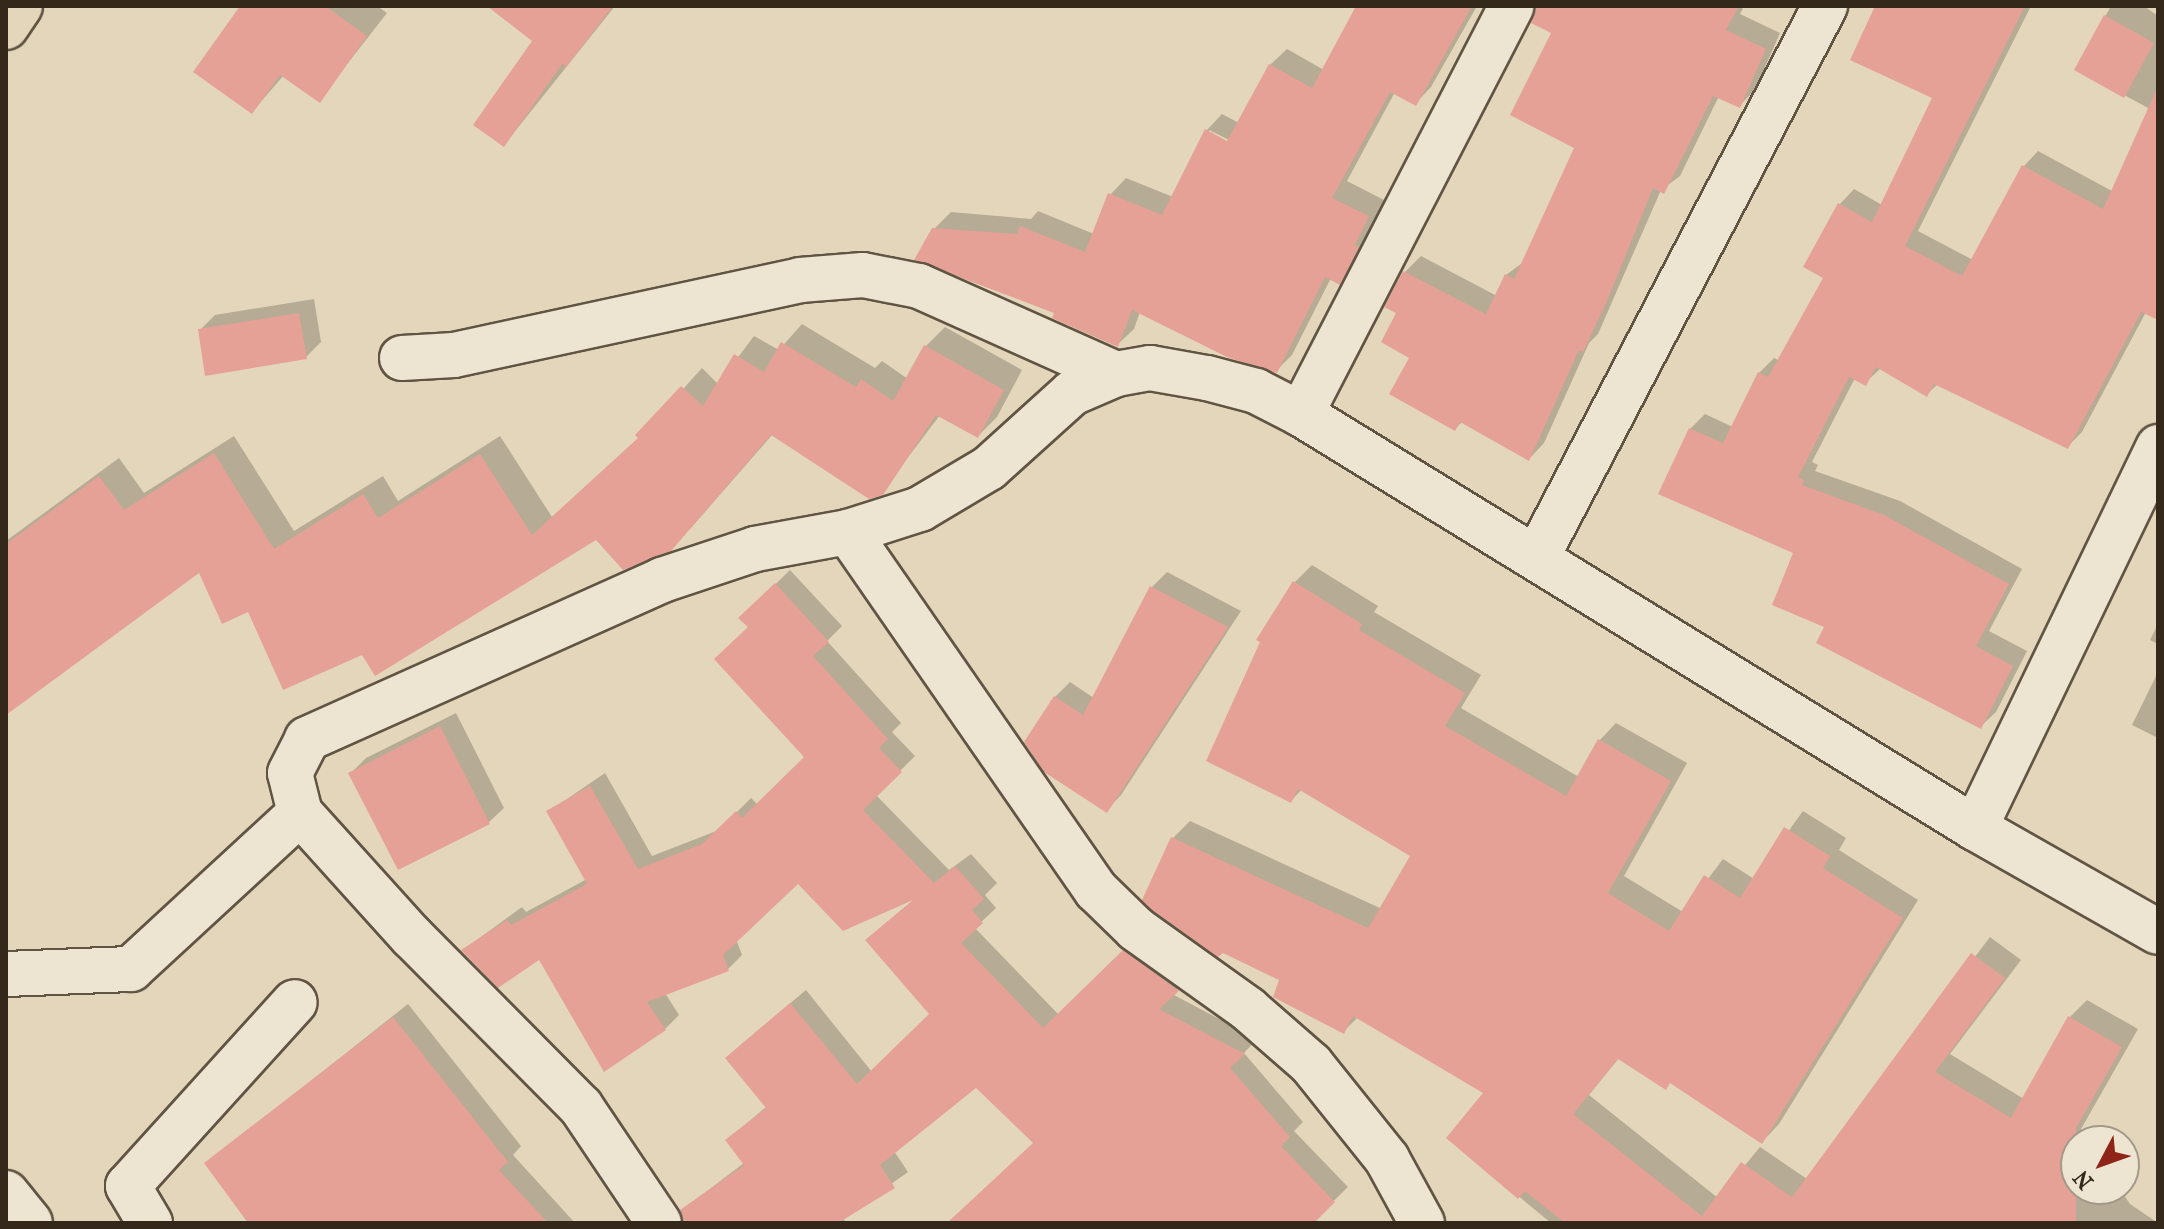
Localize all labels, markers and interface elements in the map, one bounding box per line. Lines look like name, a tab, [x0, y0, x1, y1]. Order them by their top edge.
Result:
north arrow	[2060, 1125, 2140, 1205]
text: N	[2068, 1165, 2099, 1194]

